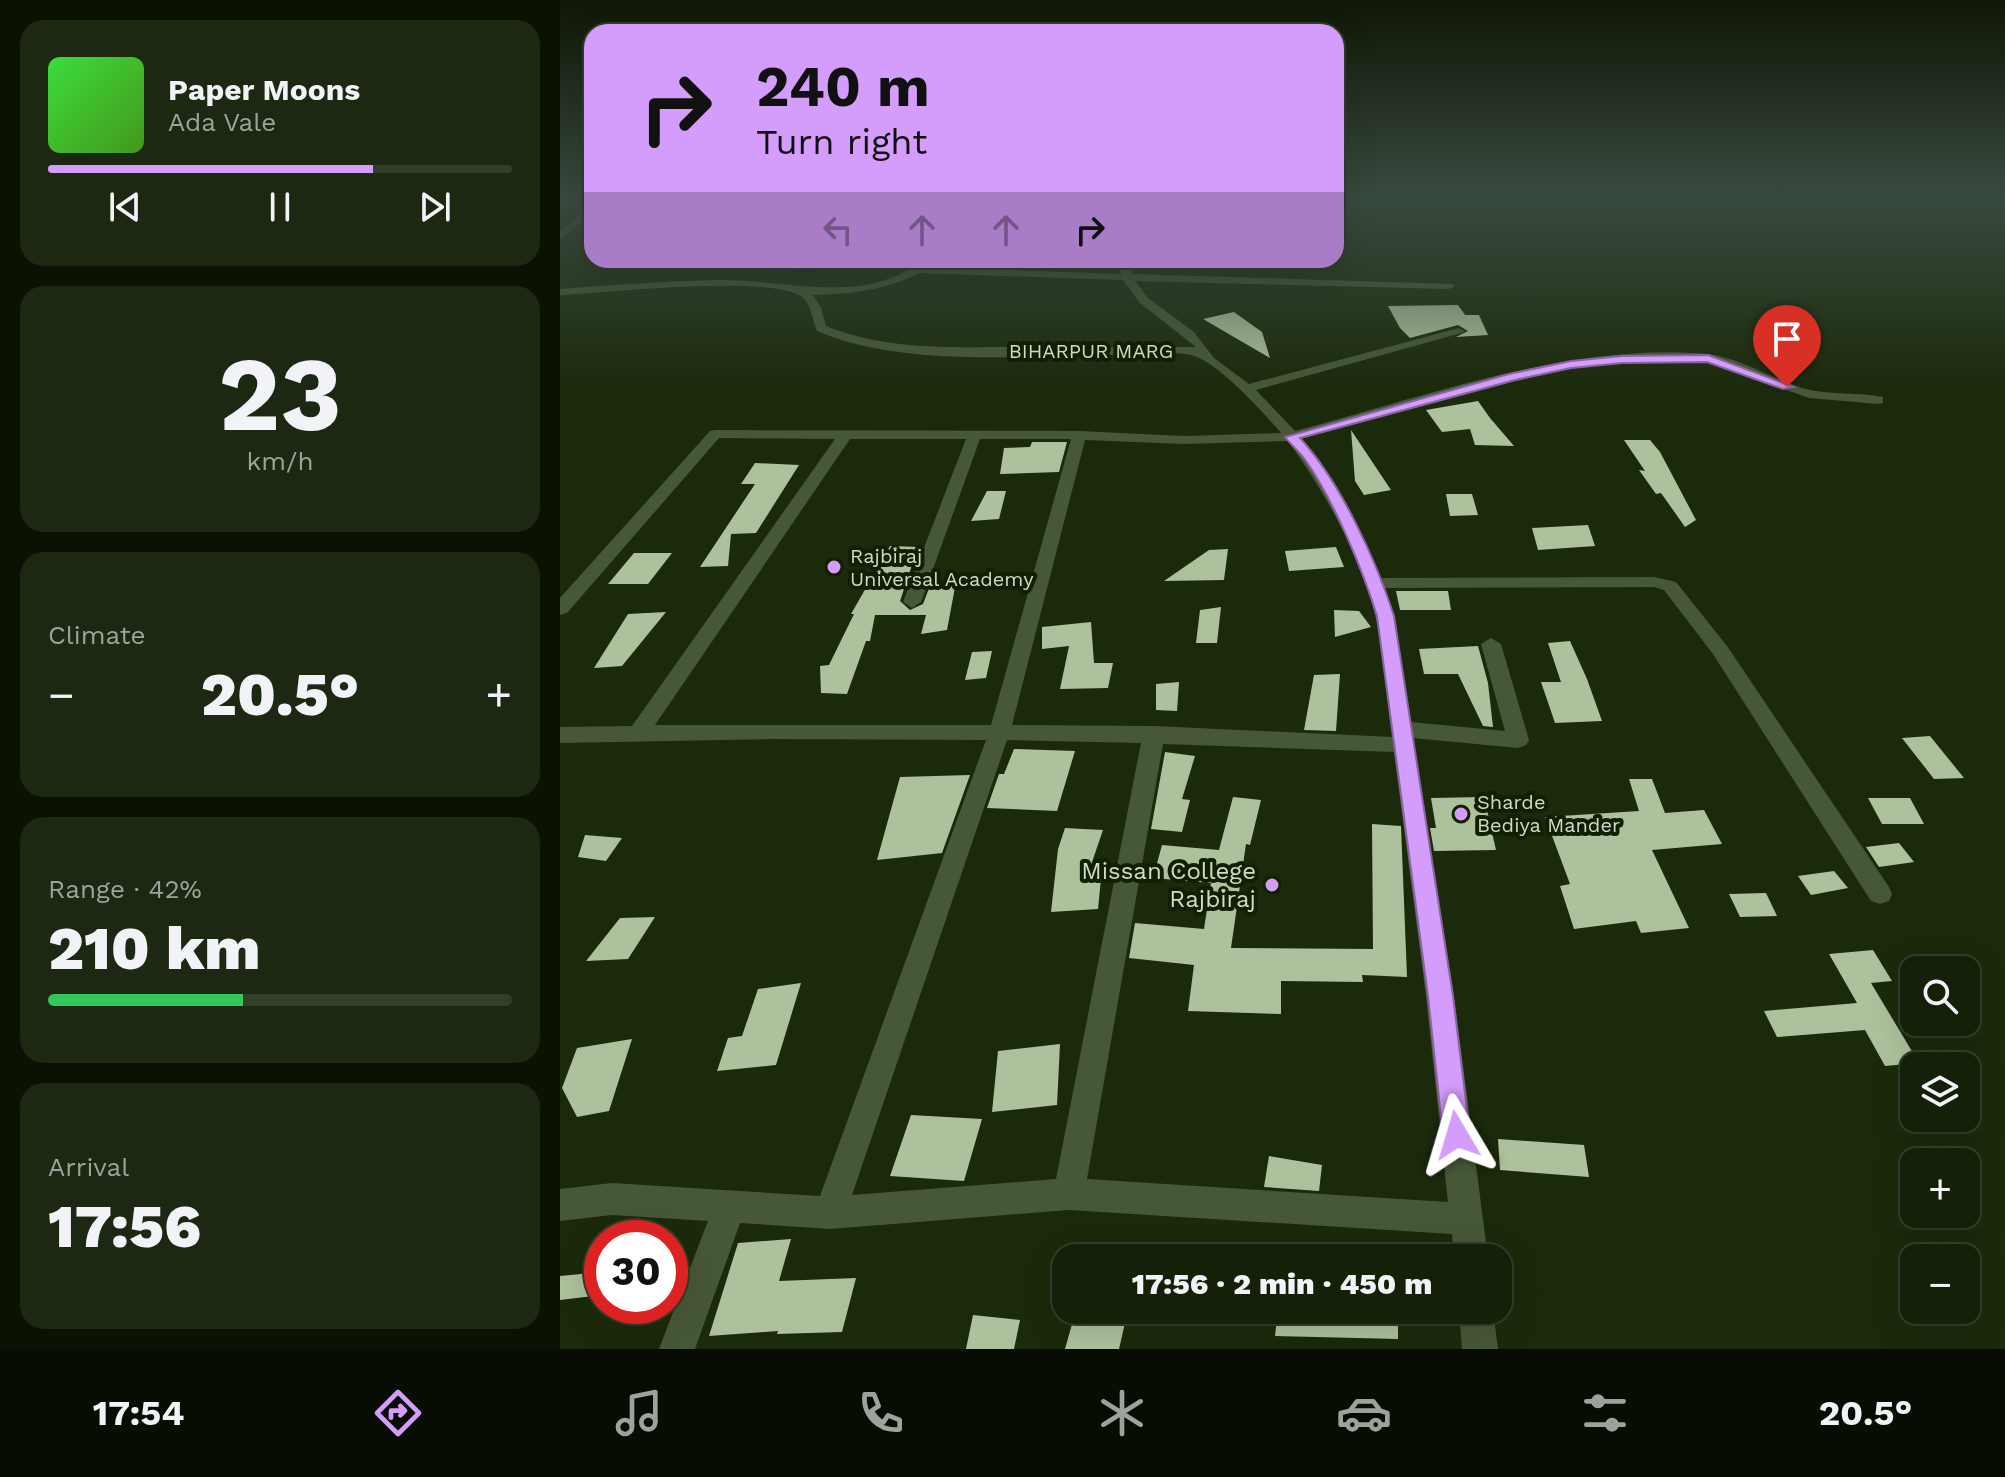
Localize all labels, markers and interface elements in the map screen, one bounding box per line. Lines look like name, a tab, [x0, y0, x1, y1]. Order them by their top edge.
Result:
text: 240 m	[756, 54, 930, 120]
icon: right	[624, 56, 728, 160]
text: Paper Moons	[168, 72, 360, 107]
text: Ada Vale	[168, 107, 276, 137]
text: Turn right	[756, 121, 927, 163]
icon: previous	[103, 185, 147, 229]
icon: pause	[258, 185, 302, 229]
icon: next	[413, 185, 457, 229]
icon: left	[816, 208, 860, 252]
icon: ahead	[900, 208, 944, 252]
icon: ahead	[984, 208, 1028, 252]
icon: right	[1068, 208, 1112, 252]
pin	[1753, 305, 1821, 387]
icon: arrive	[1765, 317, 1809, 361]
text: 23	[218, 333, 342, 455]
street label: BIHARPUR MARG	[1009, 339, 1173, 363]
text: km/h	[247, 446, 313, 476]
place label: Rajbiraj Universal Academy	[850, 544, 1034, 591]
marker: Rajbiraj Universal Academy	[825, 558, 843, 576]
text: Climate	[48, 620, 146, 650]
text: 20.5°	[201, 659, 359, 730]
text: −	[48, 669, 75, 721]
text: +	[485, 669, 512, 721]
place label: Sharde Bediya Mander	[1477, 790, 1620, 837]
marker: Sharde Bediya Mander	[1452, 805, 1470, 823]
place label: Missan College Rajbiraj	[1081, 857, 1256, 913]
text: Range · 42%	[48, 874, 202, 904]
marker: Missan College Rajbiraj	[1263, 876, 1281, 894]
text: 210 km	[48, 913, 261, 984]
map controls	[1900, 956, 1980, 1324]
button: search	[1900, 956, 1980, 1036]
button: layers	[1900, 1052, 1980, 1132]
position arrow	[1415, 1093, 1499, 1177]
button: +	[1900, 1148, 1980, 1228]
text: Arrival	[48, 1152, 129, 1182]
text: 17:56	[48, 1191, 201, 1262]
speed limit sign: 30	[584, 1220, 688, 1324]
button: −	[1900, 1244, 1980, 1324]
text: 17:56 · 2 min · 450 m	[1132, 1266, 1432, 1301]
icon: directions	[370, 1385, 426, 1441]
icon: music	[611, 1385, 667, 1441]
icon: phone	[853, 1385, 909, 1441]
icon: climate	[1094, 1385, 1150, 1441]
icon: car	[1336, 1385, 1392, 1441]
icon: filters	[1577, 1385, 1633, 1441]
text: 17:54	[93, 1392, 185, 1434]
text: 20.5°	[1819, 1392, 1912, 1434]

